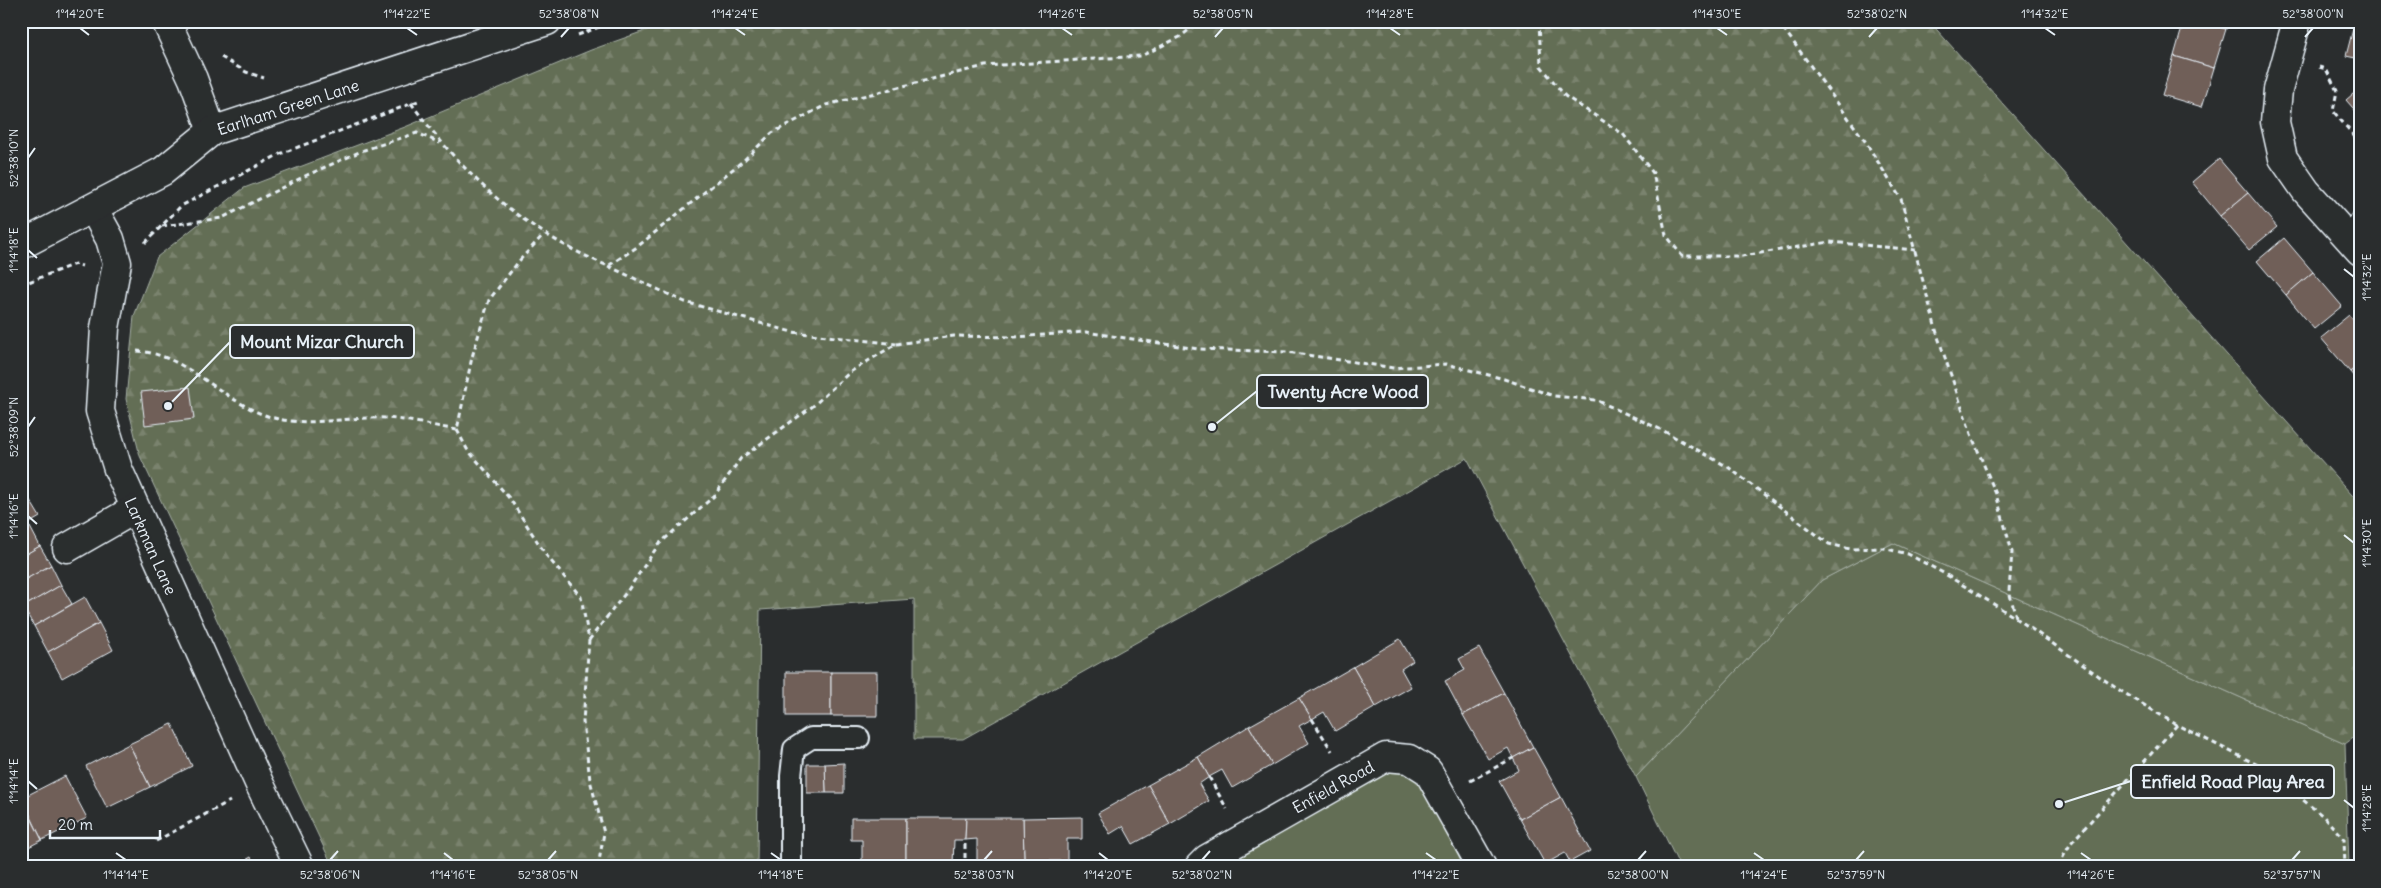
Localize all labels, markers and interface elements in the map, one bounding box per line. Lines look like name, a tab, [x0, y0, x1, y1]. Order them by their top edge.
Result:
text: 1°14'20"E	[56, 6, 104, 21]
text: 1°14'22"E	[383, 6, 431, 21]
text: 52°38'08"N	[539, 6, 599, 21]
text: 1°14'24"E	[711, 6, 759, 21]
text: 1°14'26"E	[1038, 6, 1086, 21]
text: 52°38'05"N	[1193, 6, 1253, 21]
text: 1°14'28"E	[1366, 6, 1414, 21]
text: 1°14'30"E	[1693, 6, 1741, 21]
text: 52°38'02"N	[1847, 6, 1907, 21]
text: 1°14'32"E	[2021, 6, 2069, 21]
text: 52°38'00"N	[2282, 6, 2344, 21]
street label: Earlham Green Lane	[214, 75, 362, 139]
text: 52°38'10"N	[6, 129, 21, 187]
text: 1°14'18"E	[6, 227, 21, 273]
text: 1°14'32"E	[2359, 253, 2374, 301]
callout: Mount Mizar Church	[230, 325, 414, 358]
text: Mount Mizar Church	[240, 330, 405, 353]
callout: Twenty Acre Wood	[1257, 375, 1428, 408]
text: Twenty Acre Wood	[1267, 380, 1419, 403]
text: 52°38'09"N	[6, 397, 21, 457]
text: 1°14'16"E	[6, 493, 21, 539]
street label: Larkman Lane	[121, 494, 181, 598]
text: 1°14'30"E	[2359, 519, 2374, 567]
street label: Enfield Road	[1289, 756, 1377, 818]
text: 1°14'14"E	[6, 758, 21, 804]
callout: Enfield Road Play Area	[2131, 765, 2334, 798]
text: Enfield Road Play Area	[2141, 770, 2325, 793]
text: 1°14'28"E	[2359, 784, 2374, 832]
scale bar	[50, 808, 160, 840]
text: 20 m	[58, 815, 93, 834]
text: 1°14'14"E	[103, 867, 149, 882]
text: 52°38'06"N	[300, 867, 360, 882]
text: 1°14'16"E	[430, 867, 476, 882]
text: 52°38'05"N	[518, 867, 578, 882]
text: 1°14'18"E	[758, 867, 804, 882]
text: 52°38'03"N	[954, 867, 1014, 882]
text: 1°14'20"E	[1084, 867, 1132, 882]
text: 52°38'02"N	[1172, 867, 1232, 882]
text: 1°14'22"E	[1412, 867, 1460, 882]
text: 52°38'00"N	[1607, 867, 1669, 882]
text: 1°14'24"E	[1740, 867, 1788, 882]
text: 52°37'59"N	[1827, 867, 1885, 882]
text: 1°14'26"E	[2067, 867, 2115, 882]
text: 52°37'57"N	[2263, 867, 2321, 882]

